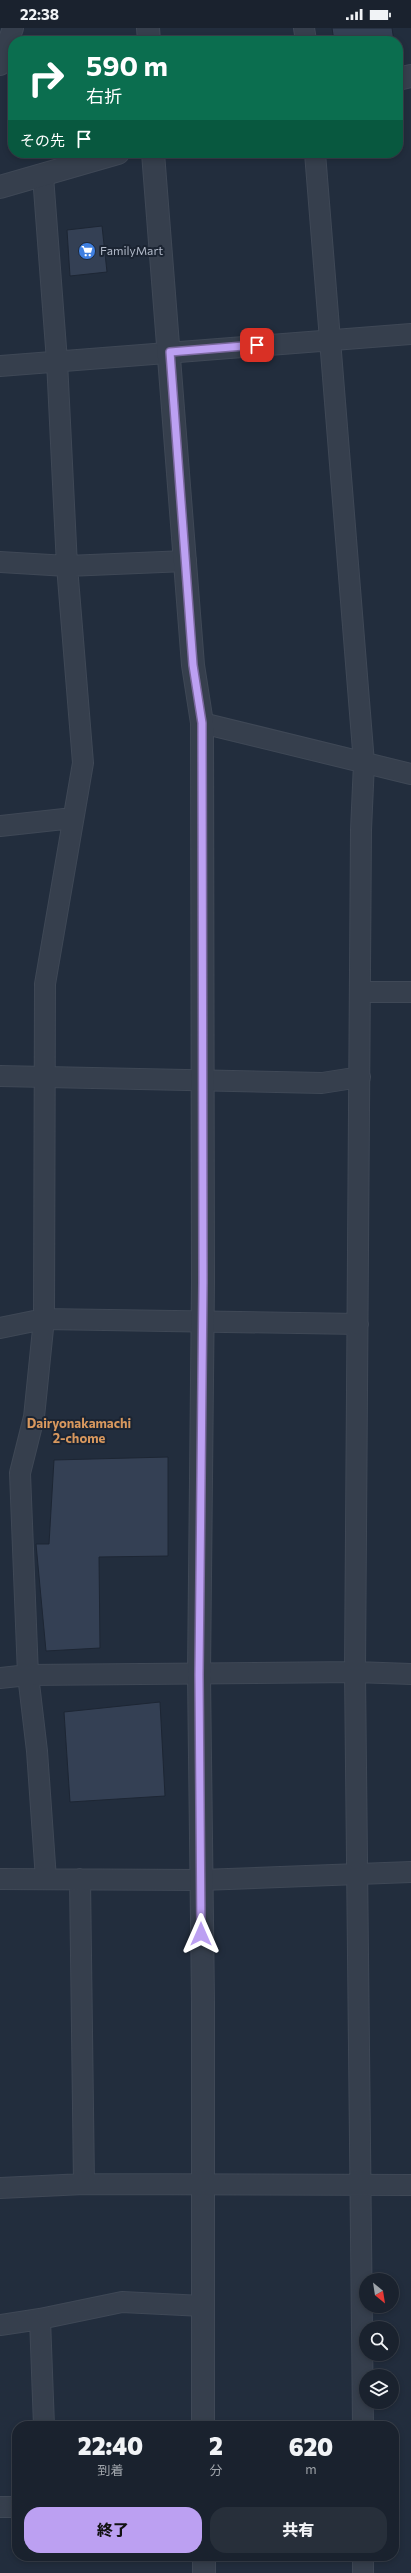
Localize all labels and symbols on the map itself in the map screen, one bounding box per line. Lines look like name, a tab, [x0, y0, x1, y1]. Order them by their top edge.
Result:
supermarket icon: FamilyMart	[77, 241, 97, 261]
place label: FamilyMart	[100, 243, 163, 257]
pin	[240, 328, 274, 362]
district label: Dairyonakamachi 2-chome	[27, 1415, 131, 1446]
position arrow	[180, 1913, 222, 1955]
north arrow	[359, 2273, 399, 2313]

